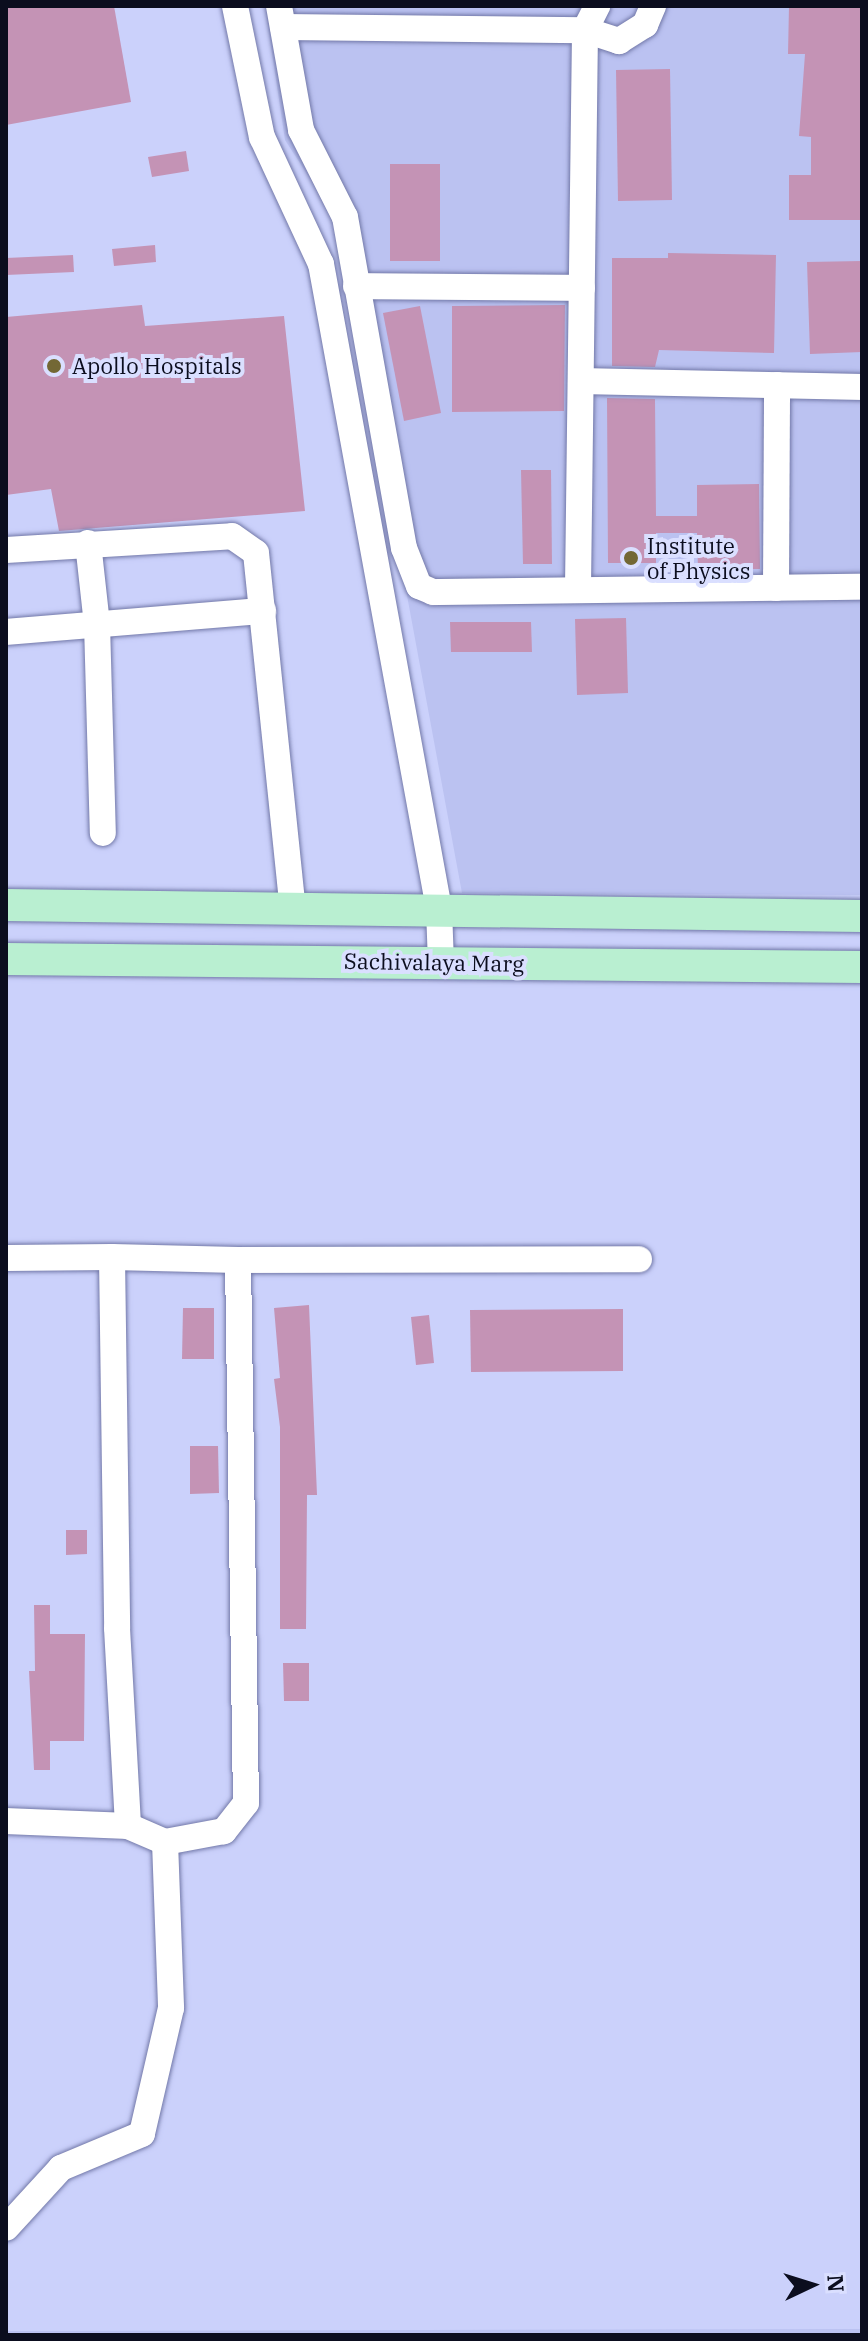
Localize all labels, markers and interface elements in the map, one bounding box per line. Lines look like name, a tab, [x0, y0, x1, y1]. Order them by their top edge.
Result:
place label: Apollo Hospitals	[72, 353, 242, 379]
marker: Apollo Hospitals	[43, 355, 65, 377]
place label: Institute of Physics	[647, 532, 750, 584]
marker: Institute of Physics	[622, 549, 640, 567]
street label: Sachivalaya Marg	[344, 947, 524, 977]
north arrow	[772, 2245, 852, 2325]
text: N	[821, 2274, 852, 2293]

